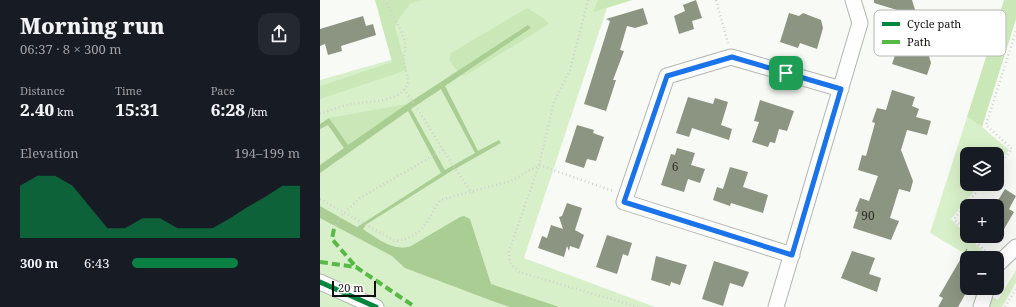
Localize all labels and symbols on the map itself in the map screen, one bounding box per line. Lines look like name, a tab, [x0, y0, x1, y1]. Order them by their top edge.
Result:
legend	[874, 10, 1006, 56]
text: Cycle path	[907, 16, 961, 31]
text: Path	[907, 34, 931, 49]
pin	[769, 56, 803, 90]
house number: 6	[672, 158, 679, 175]
house number: 90	[861, 207, 875, 224]
scale bar	[332, 279, 376, 298]

